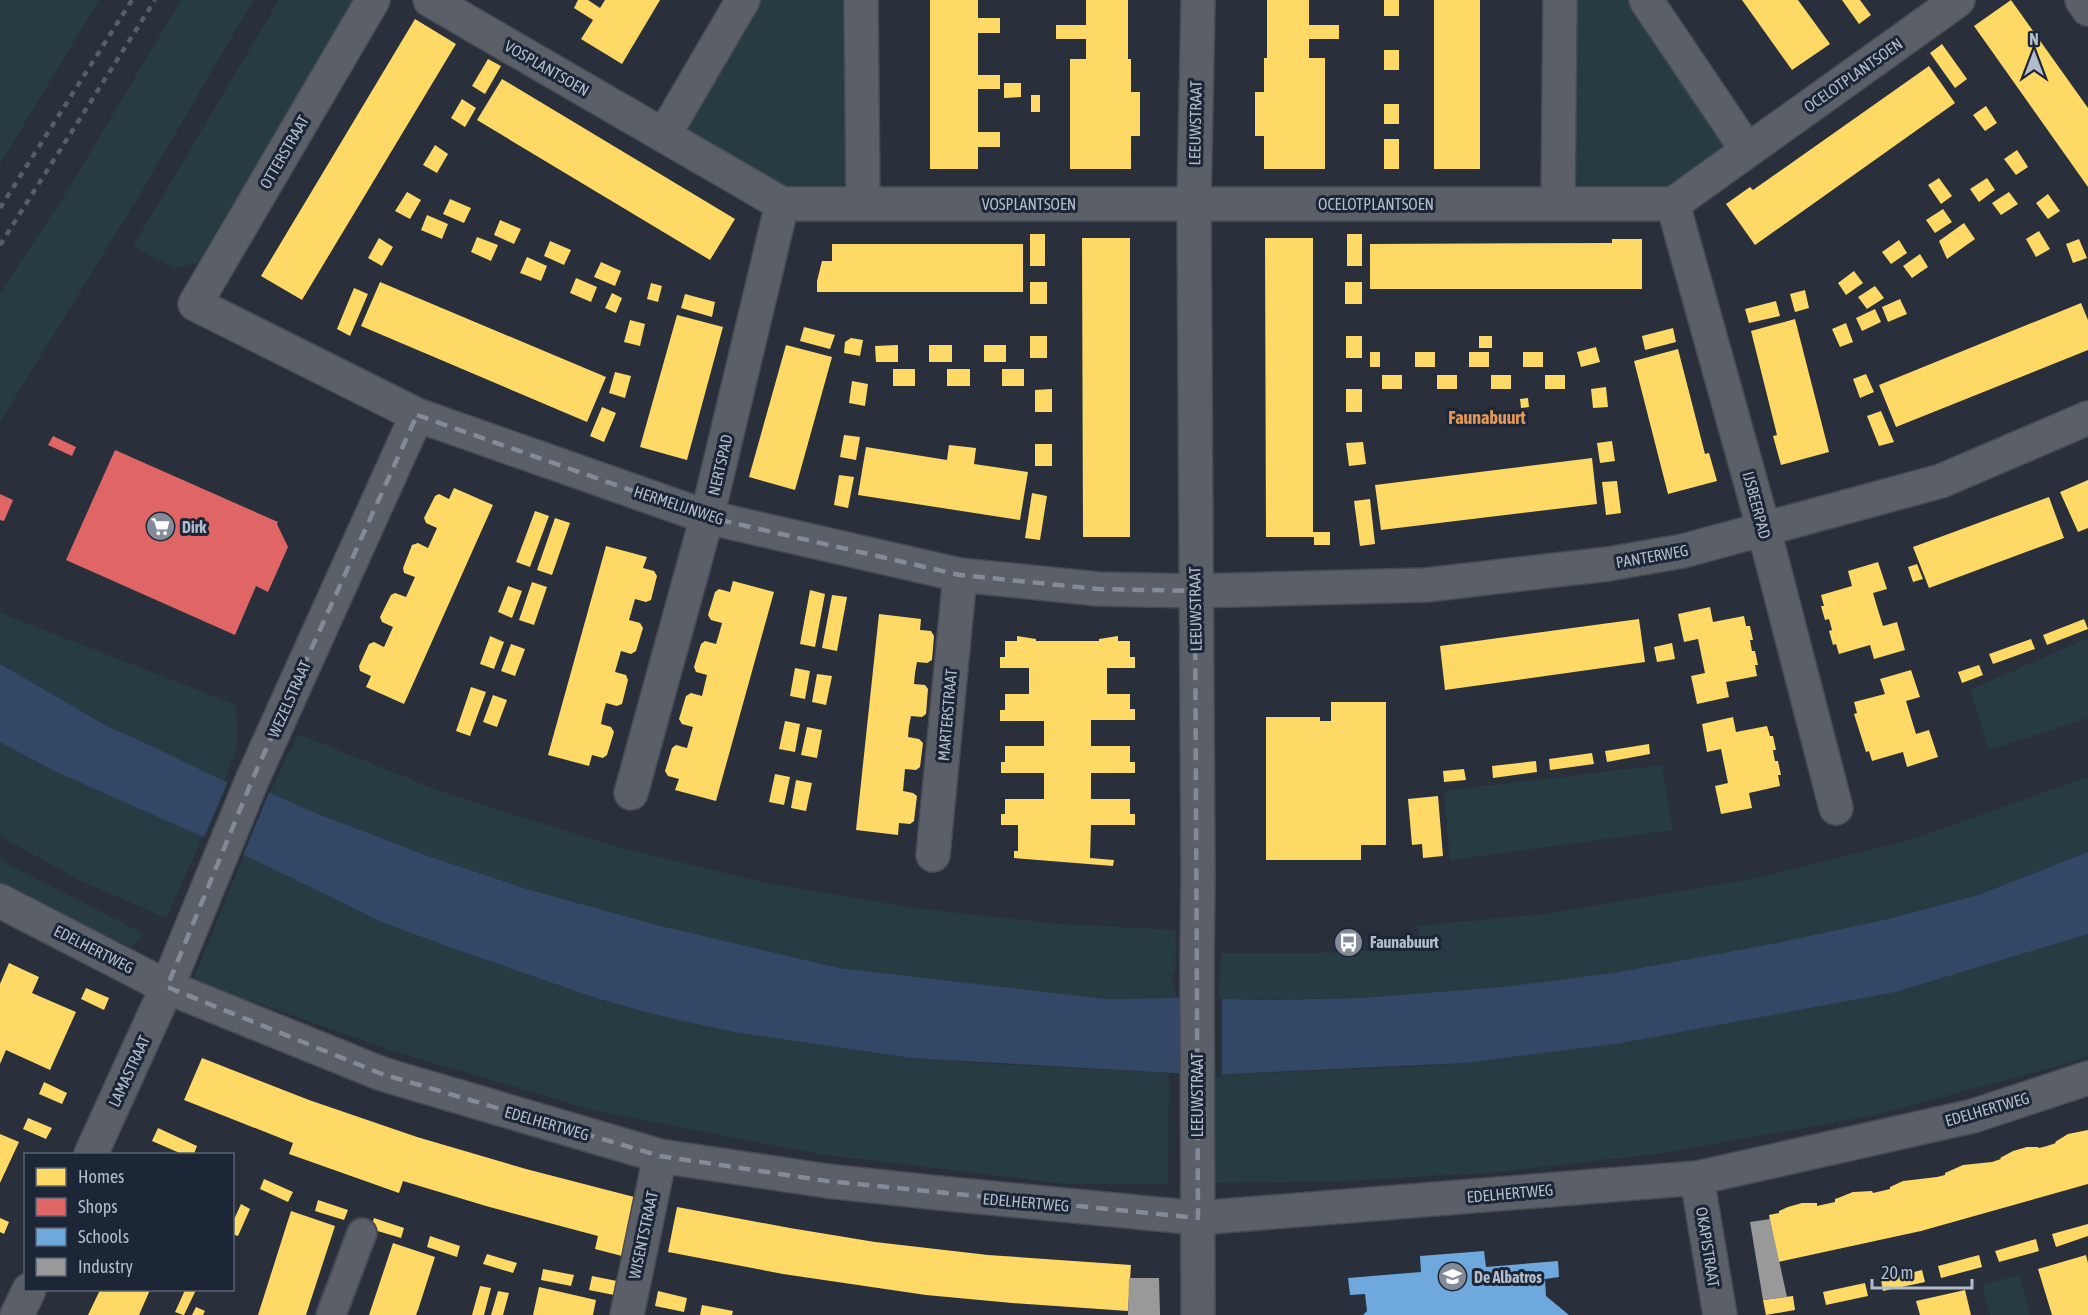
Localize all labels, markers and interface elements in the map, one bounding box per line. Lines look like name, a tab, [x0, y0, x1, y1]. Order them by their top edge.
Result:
north arrow	[2004, 24, 2064, 84]
text: N	[2029, 30, 2039, 48]
street label: OCELOTPLANTSOEN	[1800, 34, 1906, 116]
street label: VOSPLANTSOEN	[502, 37, 592, 99]
street label: LEEUWSTRAAT	[1185, 81, 1205, 165]
street label: OTTERSTRAAT	[256, 112, 312, 192]
street label: VOSPLANTSOEN	[982, 195, 1076, 213]
street label: OCELOTPLANTSOEN	[1318, 195, 1434, 213]
district label: Faunabuurt	[1448, 407, 1526, 428]
street label: NERTSPAD	[704, 433, 736, 497]
street label: IJSBEERPAD	[1739, 469, 1775, 541]
street label: HERMELIJNWEG	[632, 482, 726, 528]
supermarket icon: Dirk	[145, 511, 177, 543]
place label: Dirk	[182, 518, 207, 536]
street label: PANTERWEG	[1614, 541, 1690, 571]
street label: LEEUWSTRAAT	[1185, 567, 1205, 651]
street label: WEZELSTRAAT	[264, 658, 314, 740]
street label: MARTERSTRAAT	[934, 668, 960, 762]
street label: EDELHERTWEG	[51, 921, 137, 977]
bus stop icon: Faunabuurt	[1333, 926, 1365, 958]
place label: Faunabuurt	[1370, 933, 1439, 951]
street label: LAMASTRAAT	[105, 1033, 153, 1109]
street label: LEEUWSTRAAT	[1188, 1053, 1206, 1137]
street label: EDELHERTWEG	[1943, 1088, 2031, 1130]
street label: EDELHERTWEG	[503, 1102, 591, 1144]
legend	[24, 1153, 234, 1291]
text: Homes	[78, 1166, 124, 1187]
street label: EDELHERTWEG	[1466, 1180, 1554, 1206]
street label: WISENTSTRAAT	[625, 1189, 661, 1281]
street label: EDELHERTWEG	[982, 1189, 1070, 1215]
text: Shops	[78, 1196, 118, 1217]
street label: OKAPISTRAAT	[1693, 1206, 1723, 1288]
text: Schools	[78, 1226, 129, 1247]
scale bar	[1872, 1252, 1972, 1290]
text: Industry	[78, 1256, 133, 1277]
school or university icon: De Albatros	[1437, 1261, 1469, 1293]
text: 20 m	[1881, 1262, 1913, 1283]
place label: De Albatros	[1474, 1268, 1542, 1286]

